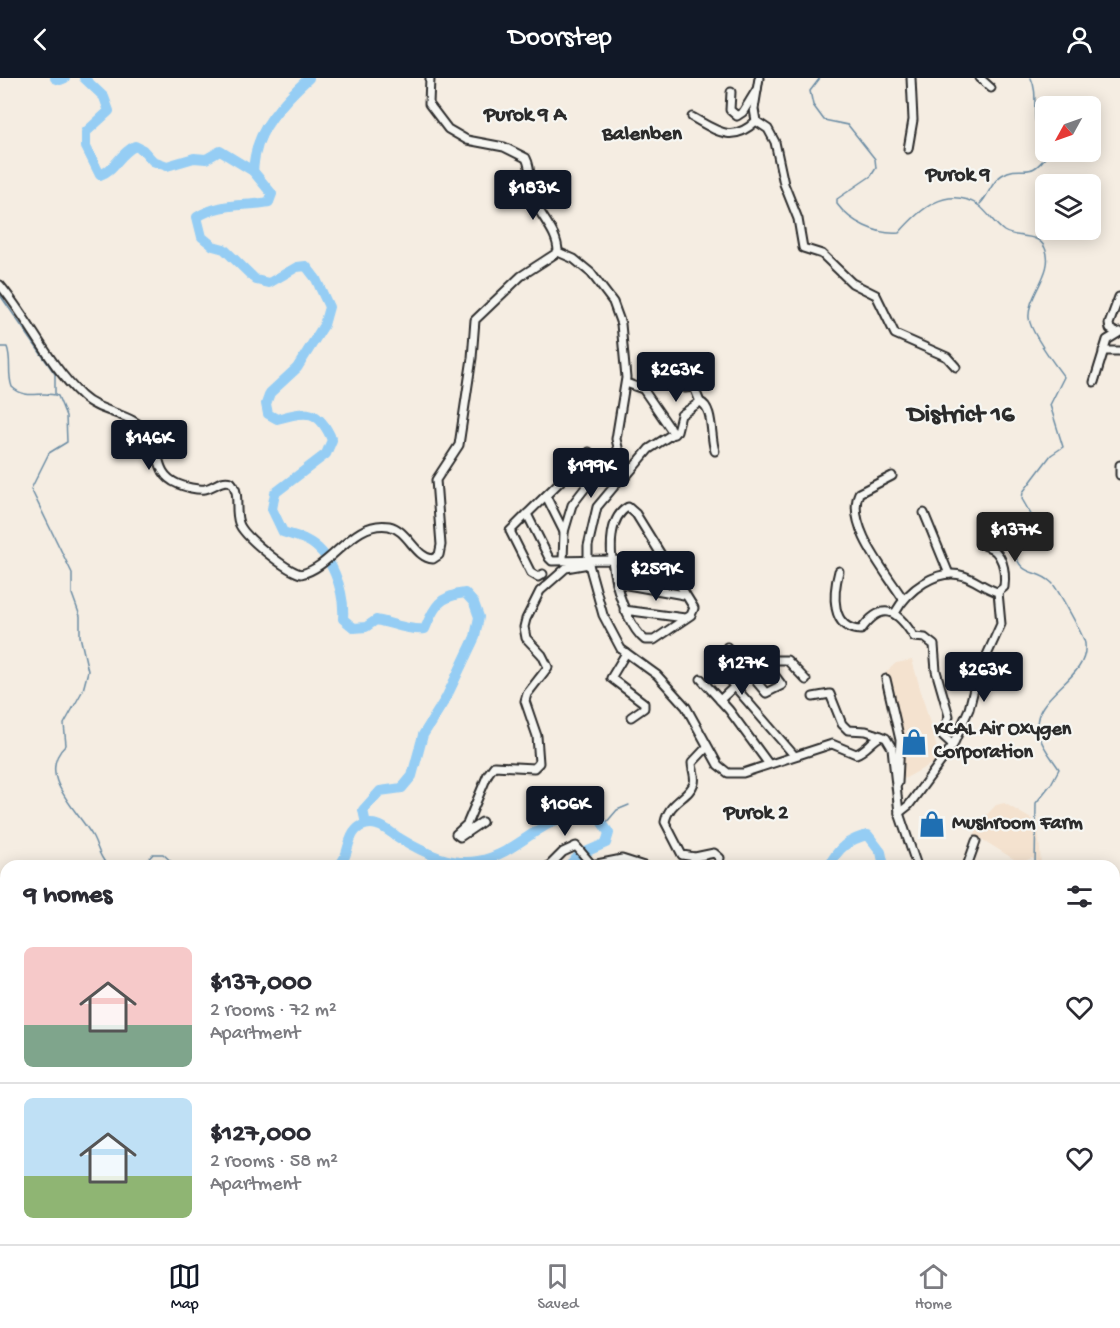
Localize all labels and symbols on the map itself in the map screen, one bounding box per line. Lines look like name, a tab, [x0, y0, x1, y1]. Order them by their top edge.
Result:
north arrow	[1035, 96, 1101, 162]
district label: Purok 9 A	[483, 104, 568, 129]
district label: Balenben	[601, 123, 683, 148]
district label: Purok 9	[925, 164, 991, 189]
pin: $183K	[491, 170, 575, 221]
pin: $263K	[634, 352, 718, 403]
district label: District 16	[906, 401, 1015, 432]
pin: $146K	[107, 420, 191, 471]
pin: $199K	[549, 448, 633, 499]
pin: $137K	[973, 512, 1057, 563]
pin: $259K	[614, 551, 698, 602]
pin: $127K	[700, 645, 784, 696]
pin: $263K	[942, 652, 1026, 703]
place label: KCAL Air Oxygen Corporation	[933, 719, 1072, 765]
shop icon: KCAL Air Oxygen Corporation	[899, 727, 929, 757]
pin: $106K	[523, 786, 607, 837]
district label: Purok 2	[723, 802, 789, 827]
shop icon: Mushroom Farm	[917, 809, 947, 839]
place label: Mushroom Farm	[952, 813, 1084, 836]

